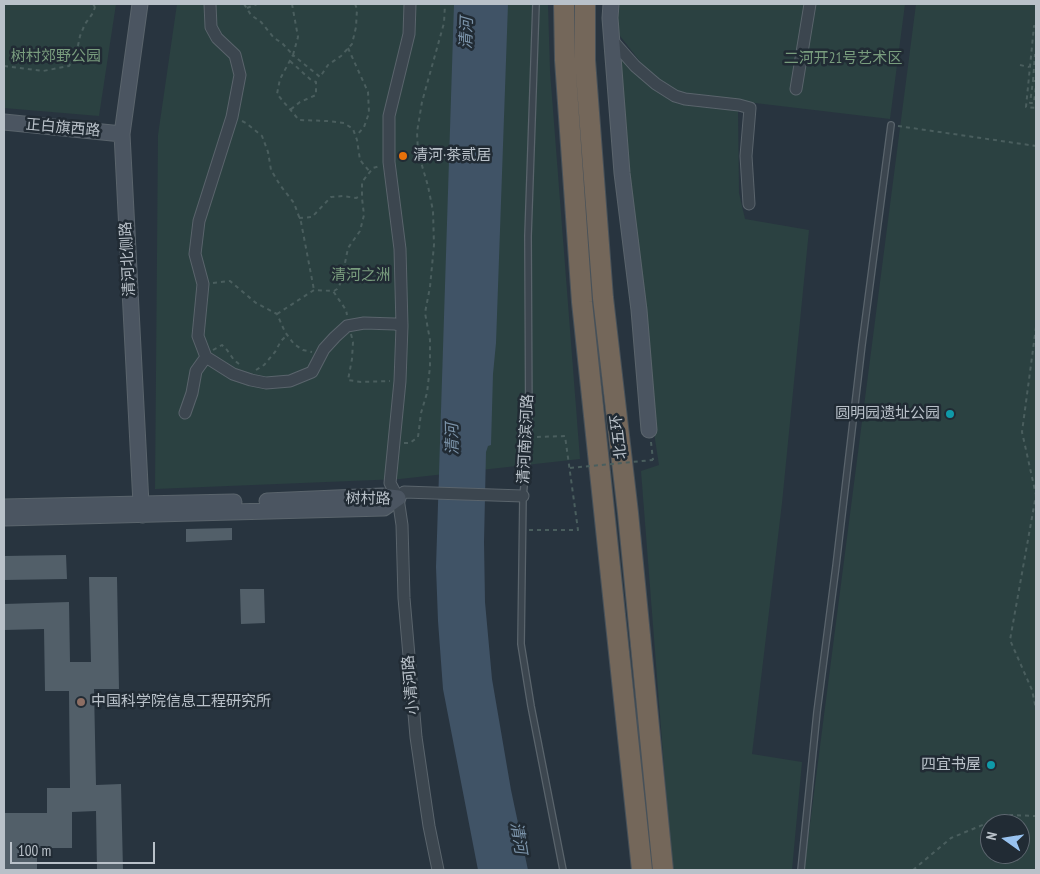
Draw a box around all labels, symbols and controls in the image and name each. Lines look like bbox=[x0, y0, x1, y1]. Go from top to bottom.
water label: 清河 bbox=[457, 17, 477, 49]
park label: 树村郊野公园 bbox=[11, 48, 101, 66]
park label: 二河开21号艺术区 bbox=[784, 50, 902, 68]
street label: 正白旗西路 bbox=[25, 116, 101, 140]
place label: 清河·茶贰居 bbox=[413, 147, 491, 165]
marker: 清河·茶贰居 bbox=[397, 150, 409, 162]
street label: 清河北侧路 bbox=[117, 221, 139, 297]
park label: 清河之洲 bbox=[331, 267, 391, 285]
street label: 清河南滨河路 bbox=[515, 394, 537, 484]
place label: 圆明园遗址公园 bbox=[835, 405, 940, 423]
marker: 圆明园遗址公园 bbox=[944, 408, 956, 420]
street label: 北五环 bbox=[607, 414, 631, 460]
water label: 清河 bbox=[443, 423, 463, 455]
street label: 树村路 bbox=[345, 490, 391, 508]
street label: 小清河路 bbox=[399, 654, 423, 716]
place label: 中国科学院信息工程研究所 bbox=[91, 693, 271, 711]
marker: 中国科学院信息工程研究所 bbox=[75, 696, 87, 708]
place label: 四宜书屋 bbox=[921, 756, 981, 774]
marker: 四宜书屋 bbox=[985, 759, 997, 771]
north arrow bbox=[980, 814, 1030, 864]
water label: 清河 bbox=[506, 821, 530, 855]
text: N bbox=[982, 830, 1001, 842]
scale bar bbox=[12, 832, 158, 864]
text: 100 m bbox=[18, 841, 51, 860]

